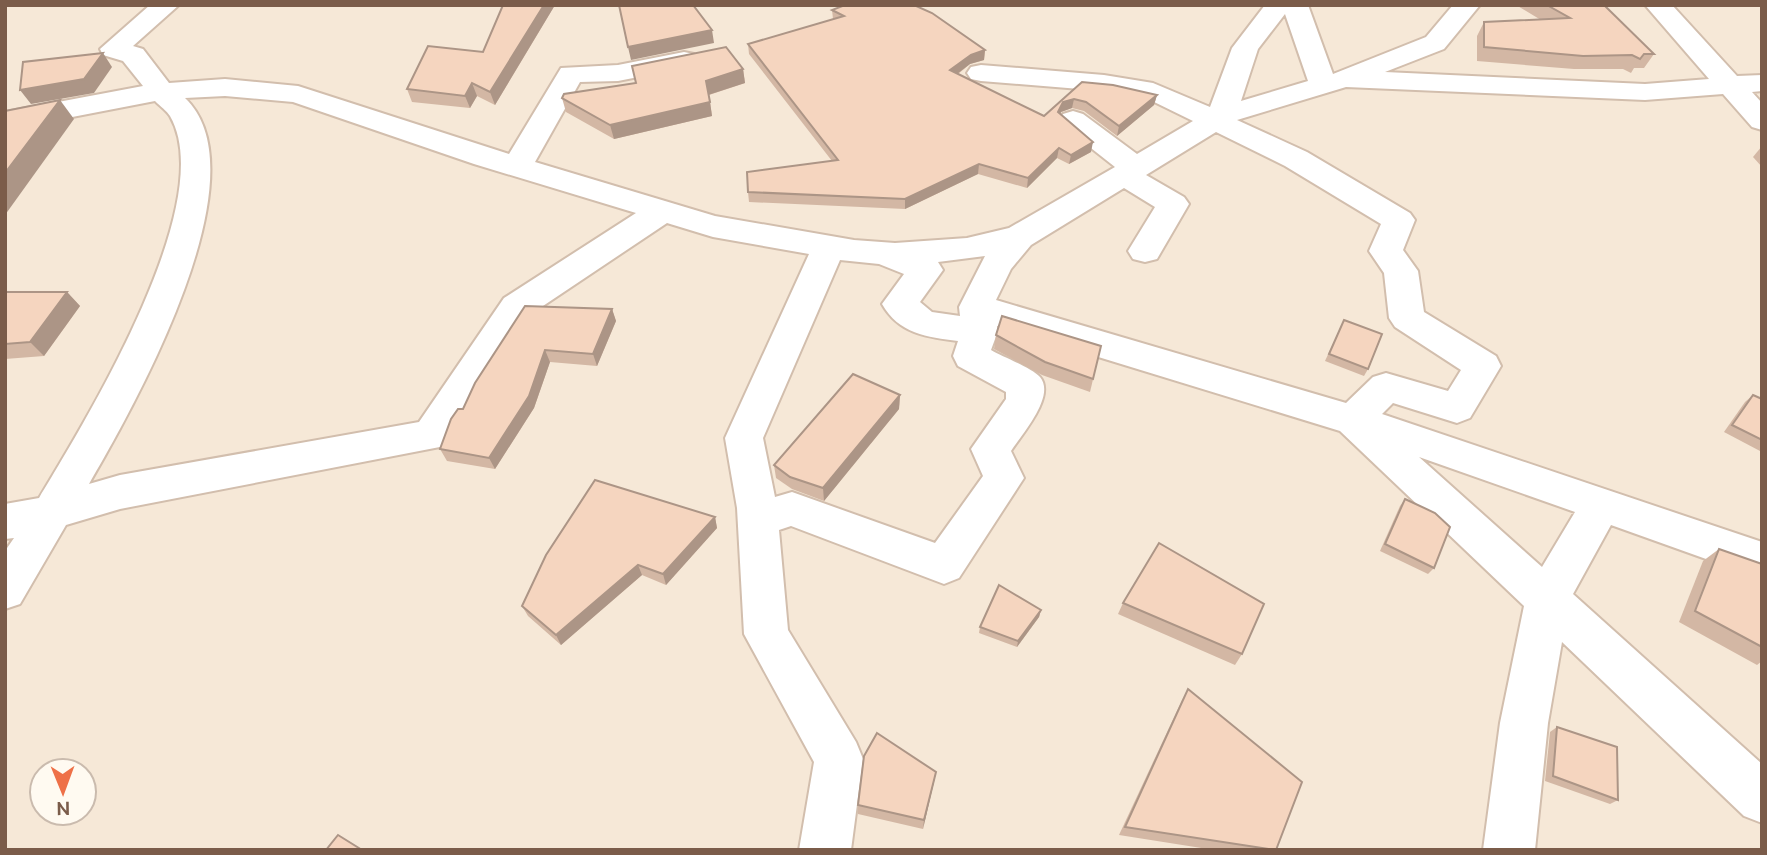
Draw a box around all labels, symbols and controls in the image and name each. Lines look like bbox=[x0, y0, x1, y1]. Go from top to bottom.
north arrow bbox=[28, 757, 98, 827]
text: N bbox=[56, 798, 71, 820]

